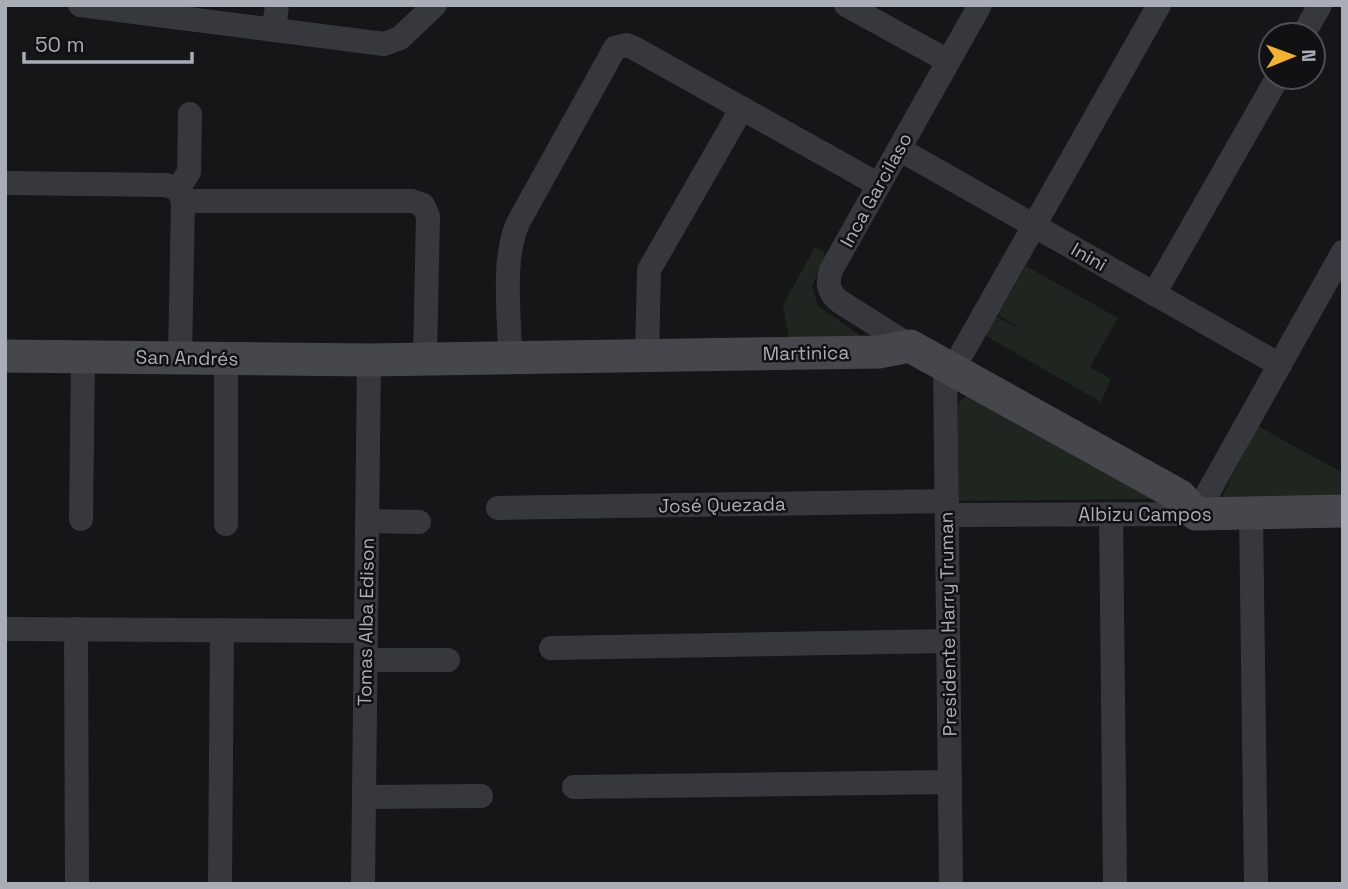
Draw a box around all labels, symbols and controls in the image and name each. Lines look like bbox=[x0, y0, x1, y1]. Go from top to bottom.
scale bar bbox=[24, 21, 192, 65]
north arrow bbox=[1257, 21, 1327, 91]
text: 50 m bbox=[35, 31, 85, 58]
text: N bbox=[1296, 49, 1321, 62]
street label: Inca Garcilaso bbox=[834, 128, 918, 252]
street label: Inini bbox=[1067, 237, 1111, 277]
street label: Martinica bbox=[763, 340, 850, 366]
street label: San Andrés bbox=[135, 345, 239, 371]
street label: José Quezada bbox=[658, 491, 786, 519]
street label: Albizu Campos bbox=[1078, 502, 1212, 527]
street label: Presidente Harry Truman bbox=[934, 511, 962, 737]
street label: Tomas Alba Edison bbox=[352, 538, 380, 706]

